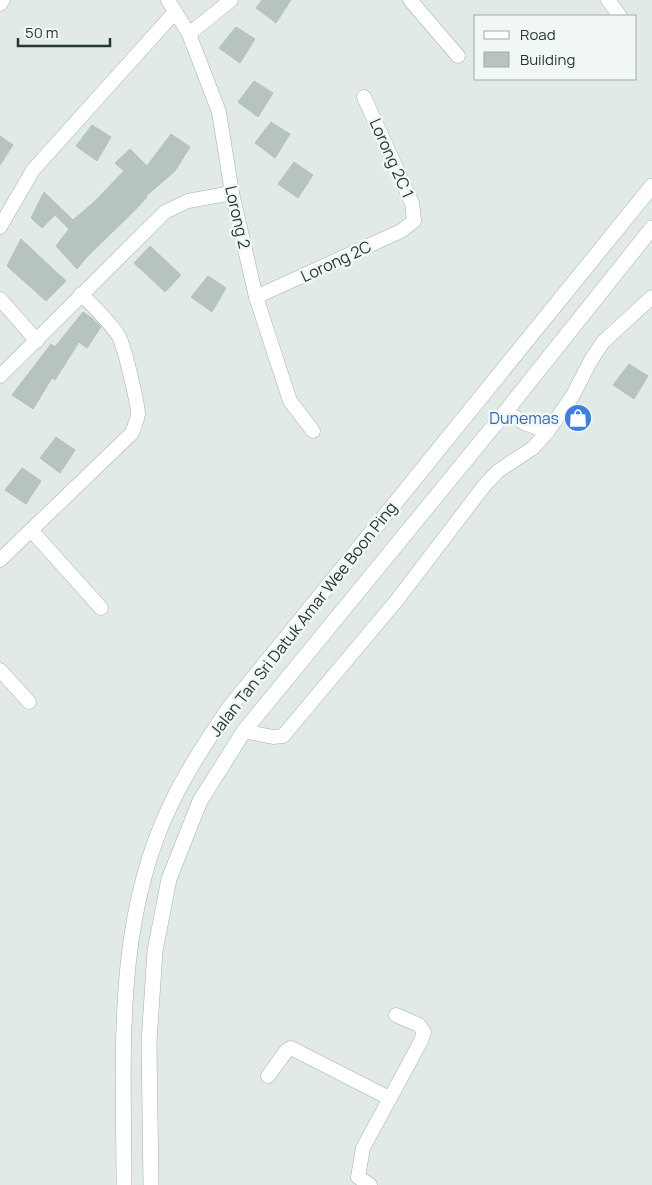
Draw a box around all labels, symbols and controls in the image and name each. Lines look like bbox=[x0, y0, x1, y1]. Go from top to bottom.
scale bar bbox=[18, 15, 110, 47]
legend bbox=[474, 15, 637, 80]
text: 50 m bbox=[25, 22, 59, 43]
text: Road bbox=[520, 24, 556, 45]
text: Building bbox=[520, 49, 575, 70]
street label: Lorong 2C 1 bbox=[365, 115, 419, 201]
street label: Lorong 2 bbox=[220, 183, 256, 251]
street label: Lorong 2C bbox=[297, 235, 375, 287]
shop icon: Dunemas bbox=[563, 403, 593, 433]
place label: Dunemas bbox=[489, 407, 559, 429]
street label: Jalan Tan Sri Datuk Amar Wee Boon Ping bbox=[204, 497, 402, 741]

